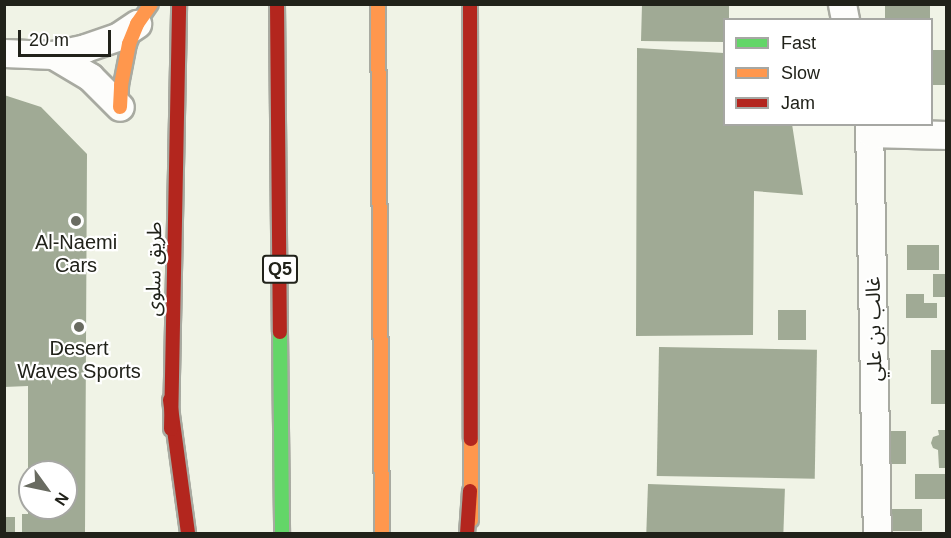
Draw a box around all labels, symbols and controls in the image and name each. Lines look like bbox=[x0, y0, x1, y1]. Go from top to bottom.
scale bar bbox=[21, 18, 114, 56]
legend bbox=[723, 18, 933, 126]
text: 20 m bbox=[29, 30, 69, 50]
text: Fast bbox=[781, 33, 816, 53]
text: Slow bbox=[781, 63, 820, 83]
text: Jam bbox=[781, 93, 815, 113]
marker: Al-Naemi Cars bbox=[69, 214, 83, 228]
street label: طريق سلوى bbox=[141, 221, 167, 317]
place label: Al-Naemi Cars bbox=[35, 231, 117, 278]
road number: Q5 bbox=[260, 254, 300, 284]
street label: غالب بن علي bbox=[861, 276, 887, 382]
marker: Desert Waves Sports bbox=[72, 320, 86, 334]
place label: Desert Waves Sports bbox=[17, 336, 141, 383]
north arrow bbox=[18, 460, 78, 520]
text: N bbox=[52, 490, 72, 508]

